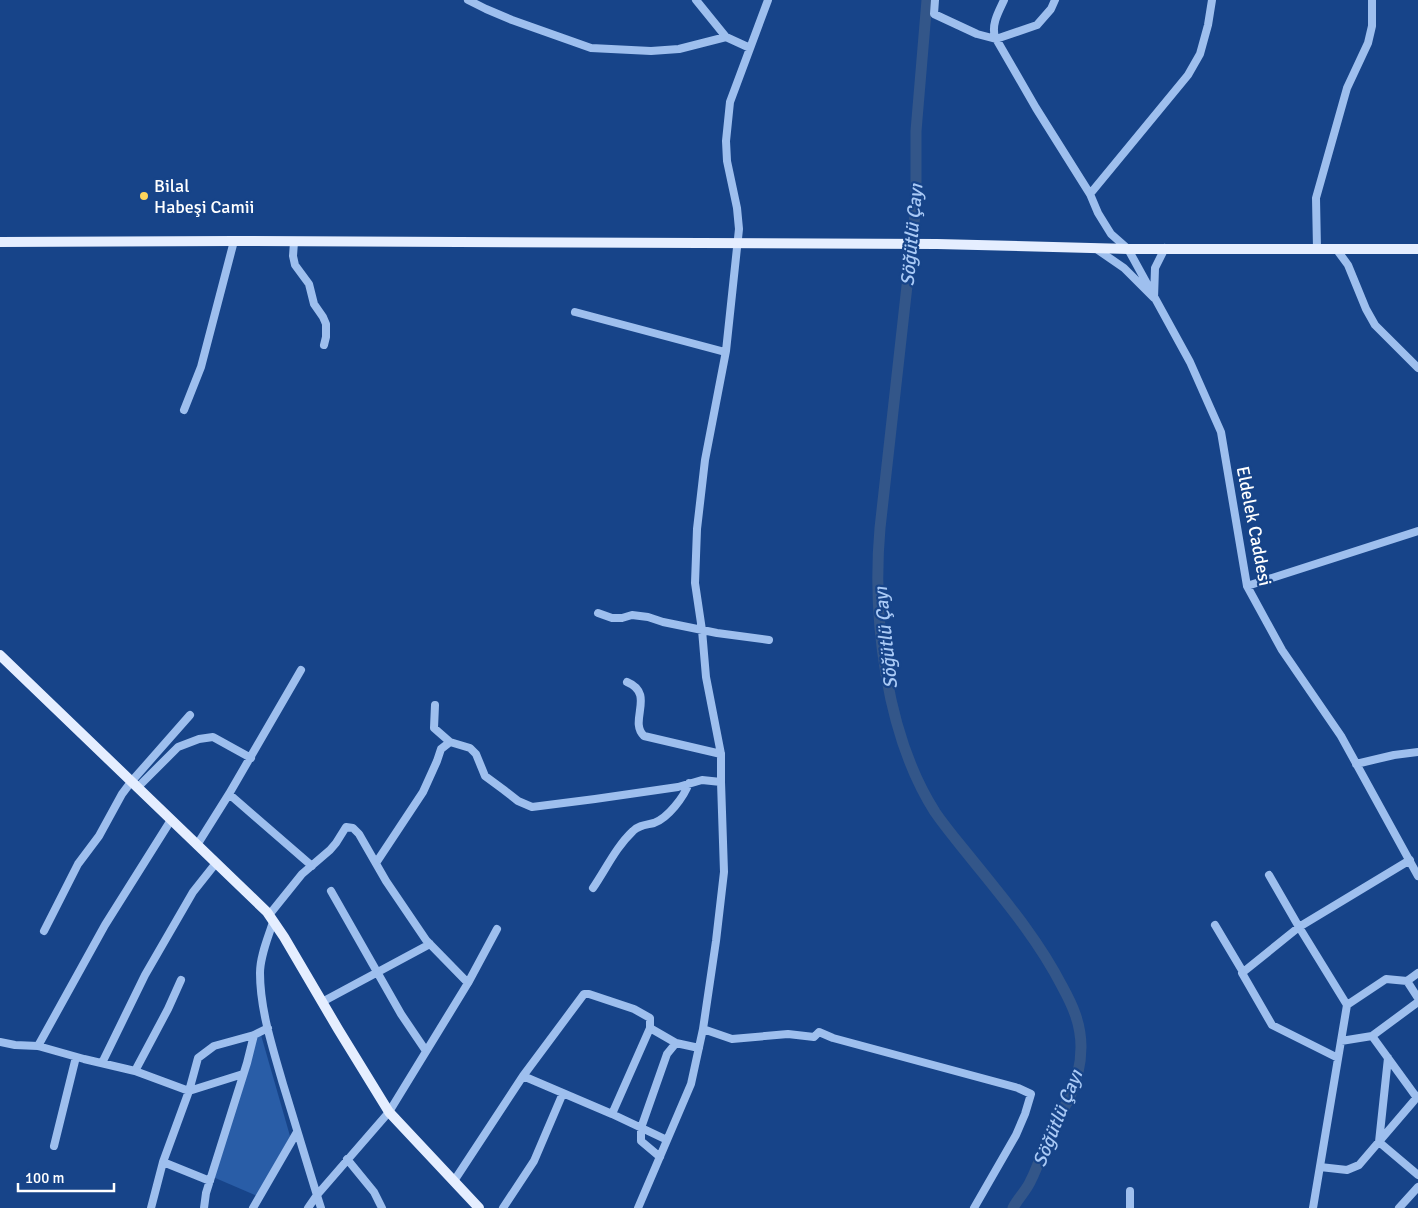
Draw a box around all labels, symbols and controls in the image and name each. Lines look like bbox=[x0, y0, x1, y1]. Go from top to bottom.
place label: Bilal Habeşi Camii bbox=[154, 175, 255, 218]
water label: Söğütlü Çayı bbox=[896, 182, 928, 287]
marker: Bilal Habeşi Camii bbox=[138, 190, 150, 202]
street label: Eldelek Caddesi bbox=[1232, 464, 1276, 588]
water label: Söğütlü Çayı bbox=[869, 585, 903, 690]
water label: Söğütlü Çayı bbox=[1028, 1066, 1089, 1170]
scale bar bbox=[18, 1160, 114, 1192]
text: 100 m bbox=[25, 1169, 65, 1187]

